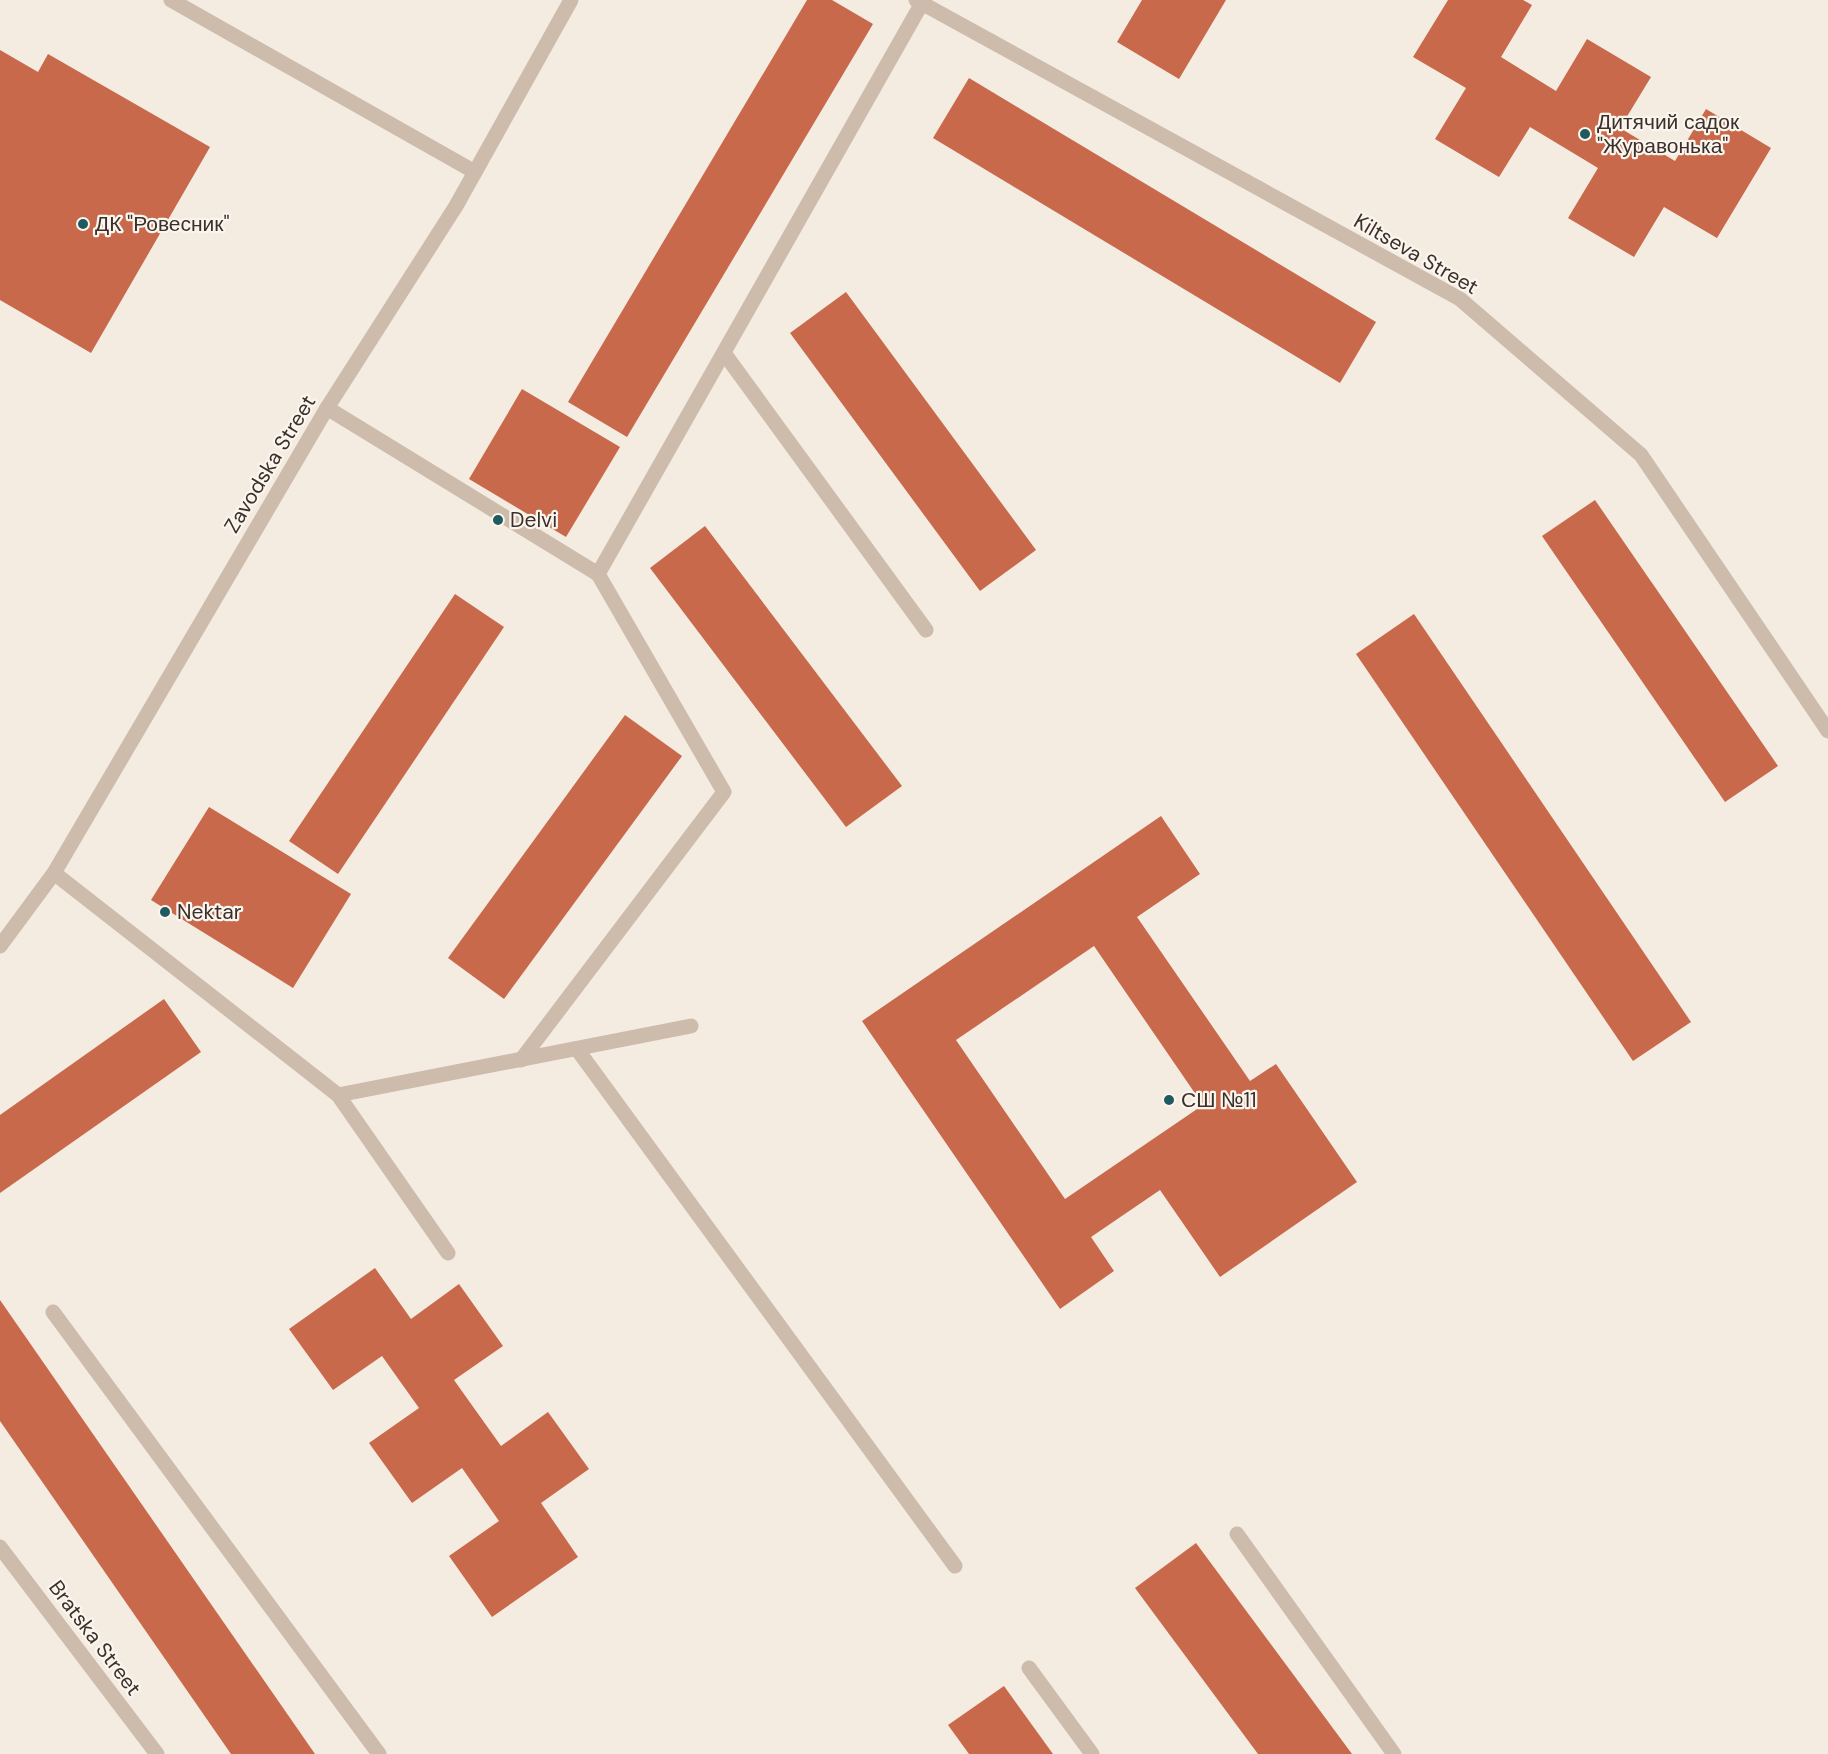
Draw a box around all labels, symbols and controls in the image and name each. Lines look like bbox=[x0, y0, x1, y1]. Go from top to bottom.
place label: Дитячий садок "Журавонька" bbox=[1597, 108, 1740, 160]
marker: Дитячий садок "Журавонька" bbox=[1578, 127, 1592, 141]
street label: Kiltseva Street bbox=[1349, 207, 1483, 301]
place label: ДК "Ровесник" bbox=[95, 210, 230, 238]
marker: ДК "Ровесник" bbox=[76, 217, 90, 231]
street label: Zavodska Street bbox=[218, 390, 322, 538]
place label: Delvi bbox=[510, 506, 557, 534]
marker: Delvi bbox=[491, 513, 505, 527]
place label: Nektar bbox=[177, 898, 242, 926]
marker: Nektar bbox=[158, 905, 172, 919]
place label: СШ №11 bbox=[1181, 1086, 1257, 1114]
marker: СШ №11 bbox=[1162, 1093, 1176, 1107]
street label: Bratska Street bbox=[42, 1575, 148, 1701]

